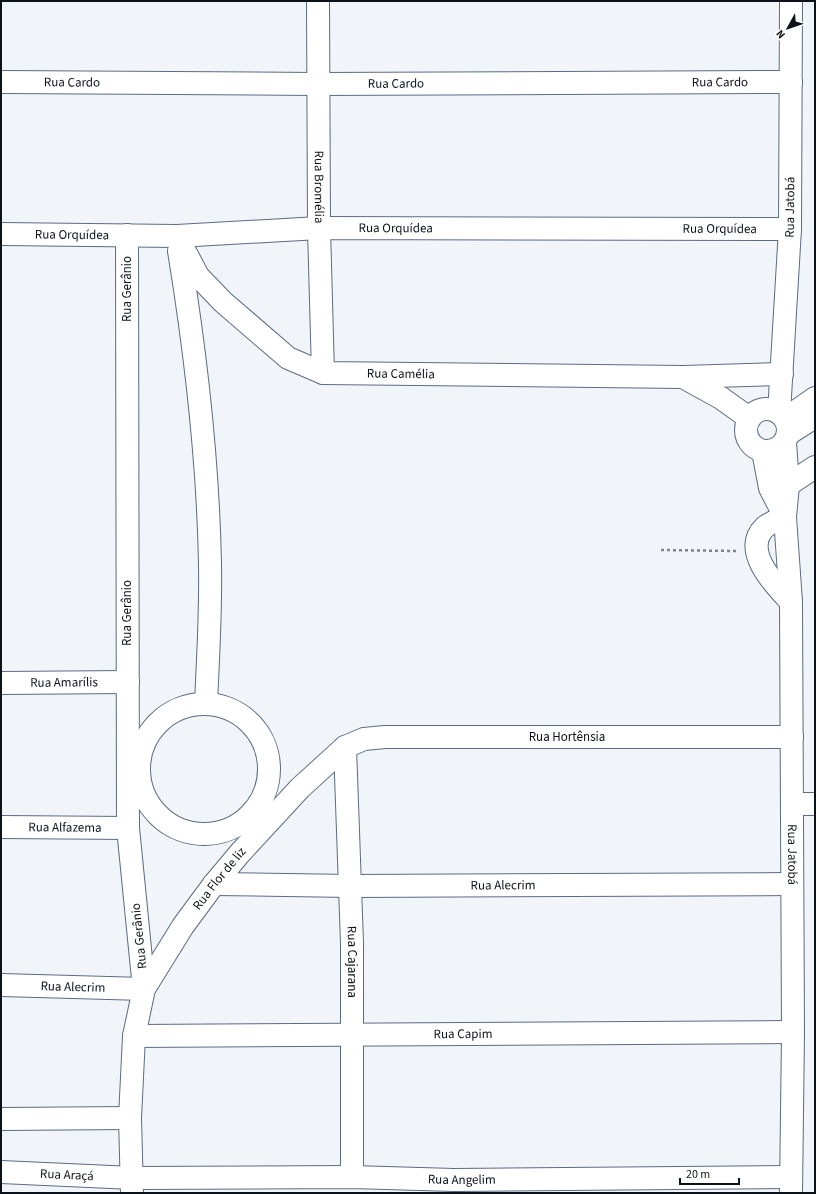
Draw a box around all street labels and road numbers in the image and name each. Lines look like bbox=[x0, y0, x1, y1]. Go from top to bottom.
street label: Rua Cardo bbox=[44, 73, 100, 92]
street label: Rua Cardo bbox=[692, 73, 748, 91]
street label: Rua Cardo bbox=[368, 75, 424, 93]
street label: Rua Bromélia bbox=[310, 150, 328, 224]
street label: Rua Jatobá bbox=[780, 177, 799, 238]
street label: Rua Orquídea bbox=[359, 219, 433, 237]
street label: Rua Orquídea bbox=[683, 220, 757, 238]
street label: Rua Orquídea bbox=[35, 225, 109, 244]
street label: Rua Gerânio bbox=[118, 256, 136, 322]
street label: Rua Camélia bbox=[367, 364, 435, 383]
street label: Rua Gerânio bbox=[118, 580, 136, 646]
street label: Rua Amarílis bbox=[30, 673, 98, 692]
street label: Rua Hortênsia bbox=[529, 728, 605, 746]
street label: Rua Alfazema bbox=[28, 818, 102, 837]
street label: Rua Jatobá bbox=[783, 824, 801, 885]
street label: Rua Flor de liz bbox=[189, 843, 250, 914]
street label: Rua Alecrim bbox=[470, 876, 535, 894]
street label: Rua Gerânio bbox=[127, 902, 151, 970]
street label: Rua Cajarana bbox=[342, 926, 361, 998]
street label: Rua Alecrim bbox=[40, 977, 106, 997]
street label: Rua Capim bbox=[434, 1025, 492, 1043]
street label: Rua Araçá bbox=[40, 1165, 94, 1185]
street label: Rua Angelim bbox=[428, 1170, 496, 1189]

